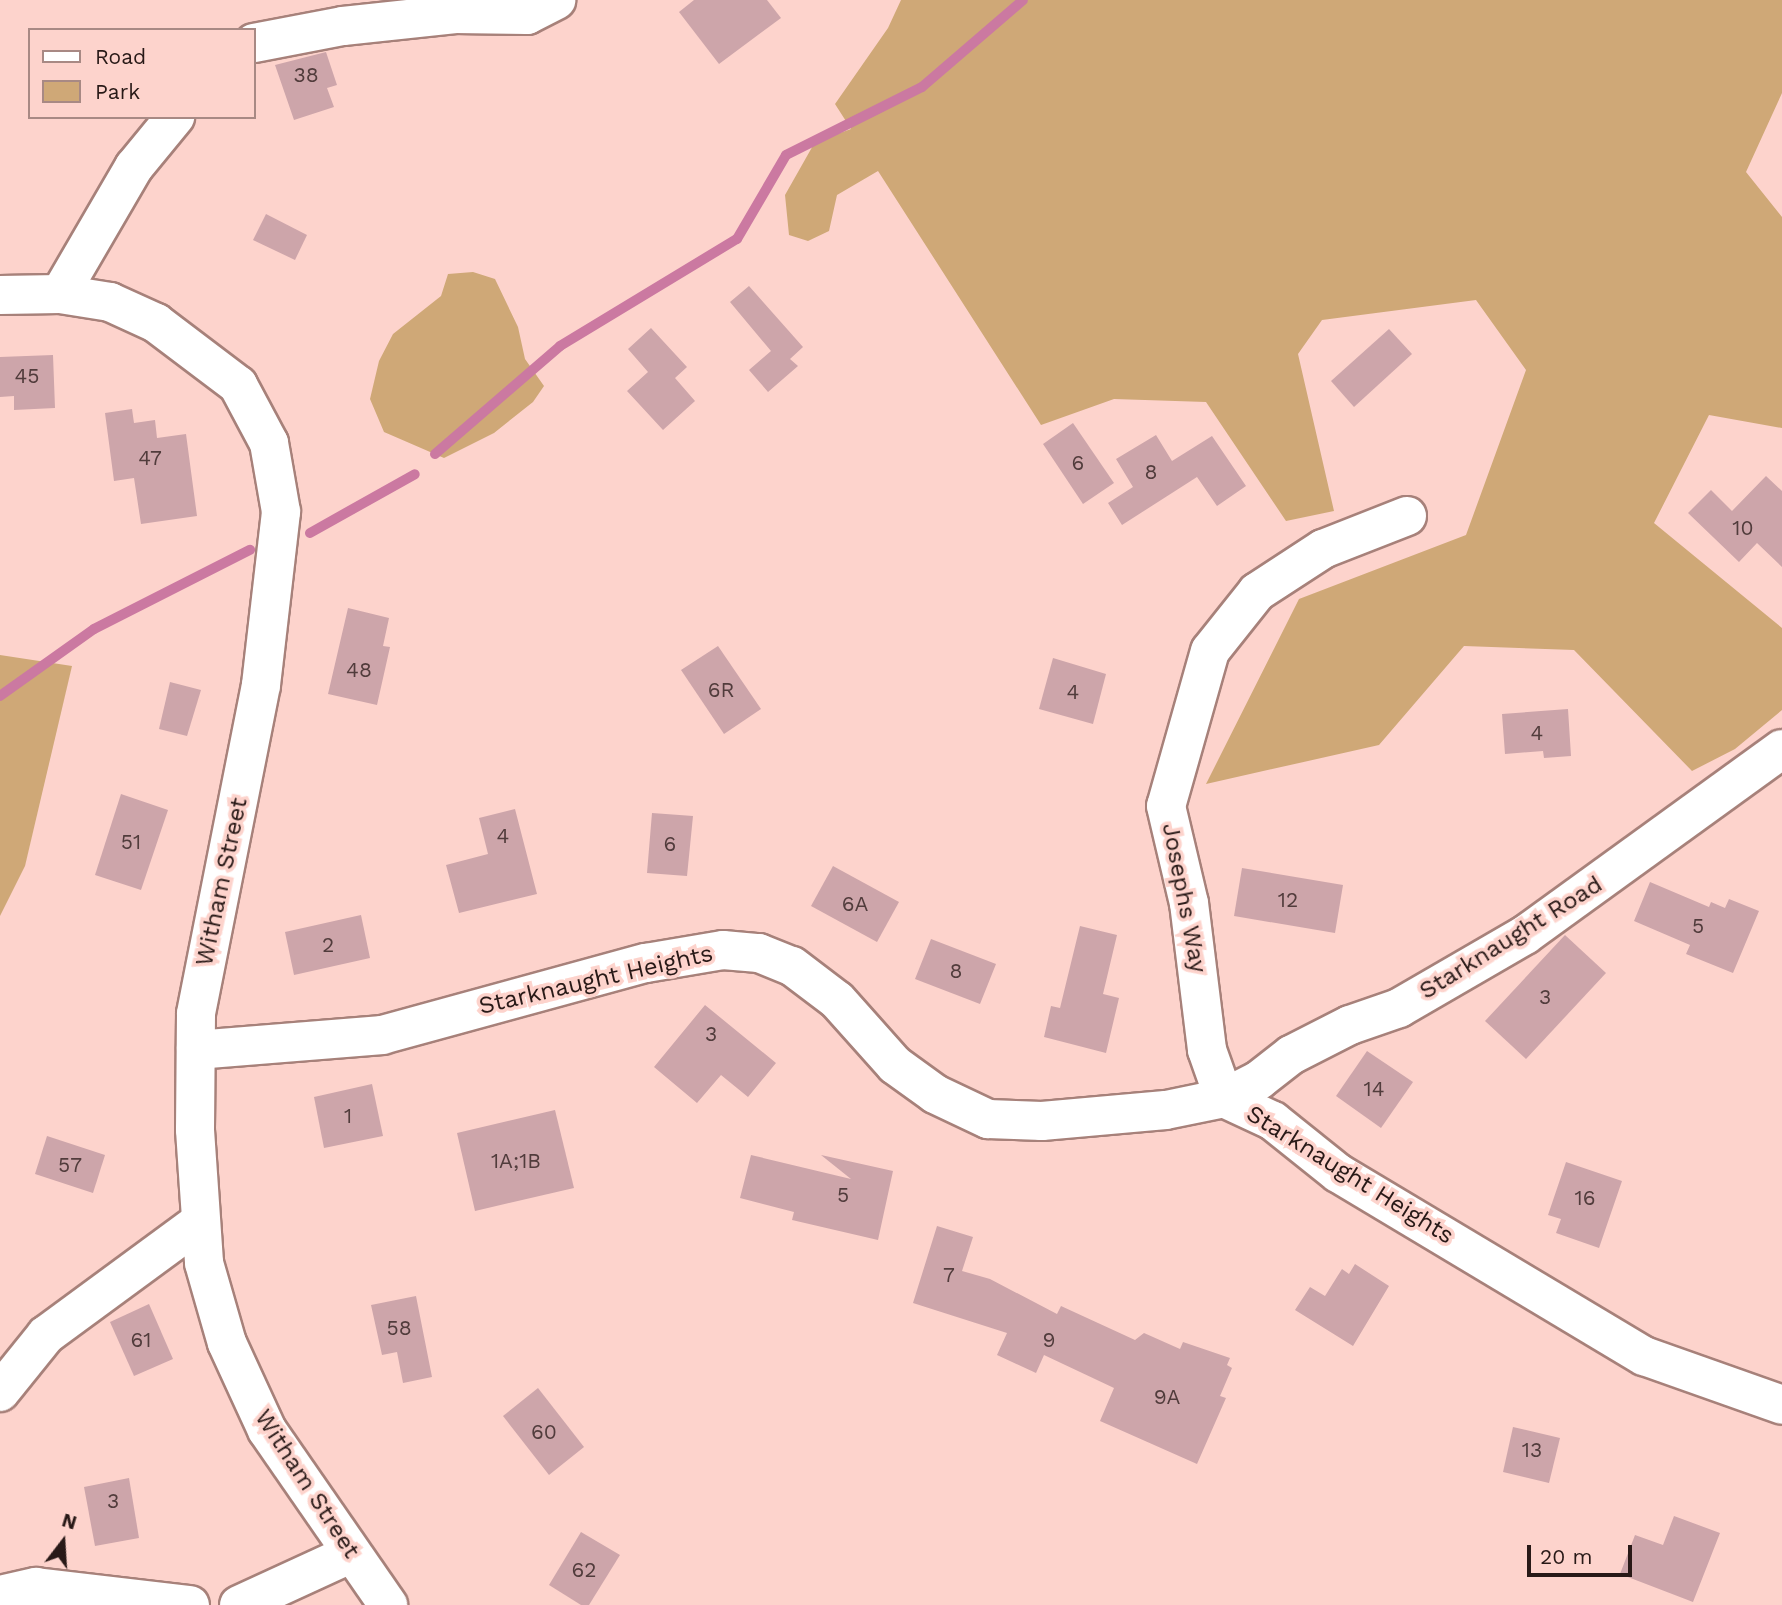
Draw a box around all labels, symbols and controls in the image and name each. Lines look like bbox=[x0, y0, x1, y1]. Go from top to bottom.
legend bbox=[28, 28, 256, 119]
text: Road bbox=[95, 44, 146, 69]
house number: 38 bbox=[293, 62, 319, 88]
text: Park bbox=[95, 79, 140, 104]
house number: 45 bbox=[14, 363, 40, 389]
house number: 47 bbox=[138, 445, 162, 471]
house number: 6 bbox=[1072, 450, 1084, 476]
house number: 8 bbox=[1145, 459, 1157, 485]
house number: 10 bbox=[1732, 515, 1754, 541]
house number: 48 bbox=[346, 657, 372, 683]
house number: 6R bbox=[708, 677, 734, 703]
house number: 4 bbox=[1067, 679, 1079, 705]
house number: 4 bbox=[1531, 720, 1543, 746]
street label: Witham Street bbox=[190, 795, 254, 969]
street label: Josephs Way bbox=[1155, 820, 1213, 976]
house number: 4 bbox=[497, 823, 509, 849]
house number: 51 bbox=[121, 829, 141, 855]
house number: 6 bbox=[664, 831, 676, 857]
street label: Starknaught Road bbox=[1414, 870, 1608, 1006]
house number: 12 bbox=[1278, 887, 1298, 913]
house number: 6A bbox=[842, 891, 868, 917]
house number: 5 bbox=[1692, 913, 1704, 939]
house number: 2 bbox=[322, 932, 334, 958]
street label: Starknaught Heights bbox=[476, 939, 716, 1021]
house number: 8 bbox=[950, 958, 962, 984]
house number: 3 bbox=[1539, 984, 1551, 1010]
house number: 3 bbox=[705, 1021, 717, 1047]
house number: 14 bbox=[1363, 1076, 1385, 1102]
street label: Starknaught Heights bbox=[1241, 1099, 1459, 1251]
house number: 1 bbox=[344, 1103, 352, 1129]
house number: 1A;1B bbox=[491, 1148, 541, 1174]
house number: 57 bbox=[58, 1152, 82, 1178]
house number: 5 bbox=[837, 1182, 849, 1208]
house number: 16 bbox=[1575, 1185, 1595, 1211]
house number: 7 bbox=[943, 1262, 955, 1288]
house number: 58 bbox=[386, 1315, 412, 1341]
house number: 61 bbox=[131, 1327, 151, 1353]
house number: 9 bbox=[1043, 1327, 1055, 1353]
house number: 9A bbox=[1154, 1384, 1180, 1410]
street label: Witham Street bbox=[248, 1404, 366, 1564]
house number: 60 bbox=[531, 1419, 557, 1445]
house number: 13 bbox=[1522, 1437, 1542, 1463]
house number: 3 bbox=[107, 1488, 119, 1514]
north arrow bbox=[28, 1507, 98, 1577]
text: N bbox=[59, 1508, 79, 1534]
scale bar bbox=[1530, 1532, 1635, 1576]
text: 20 m bbox=[1540, 1544, 1592, 1569]
house number: 62 bbox=[571, 1557, 597, 1583]

